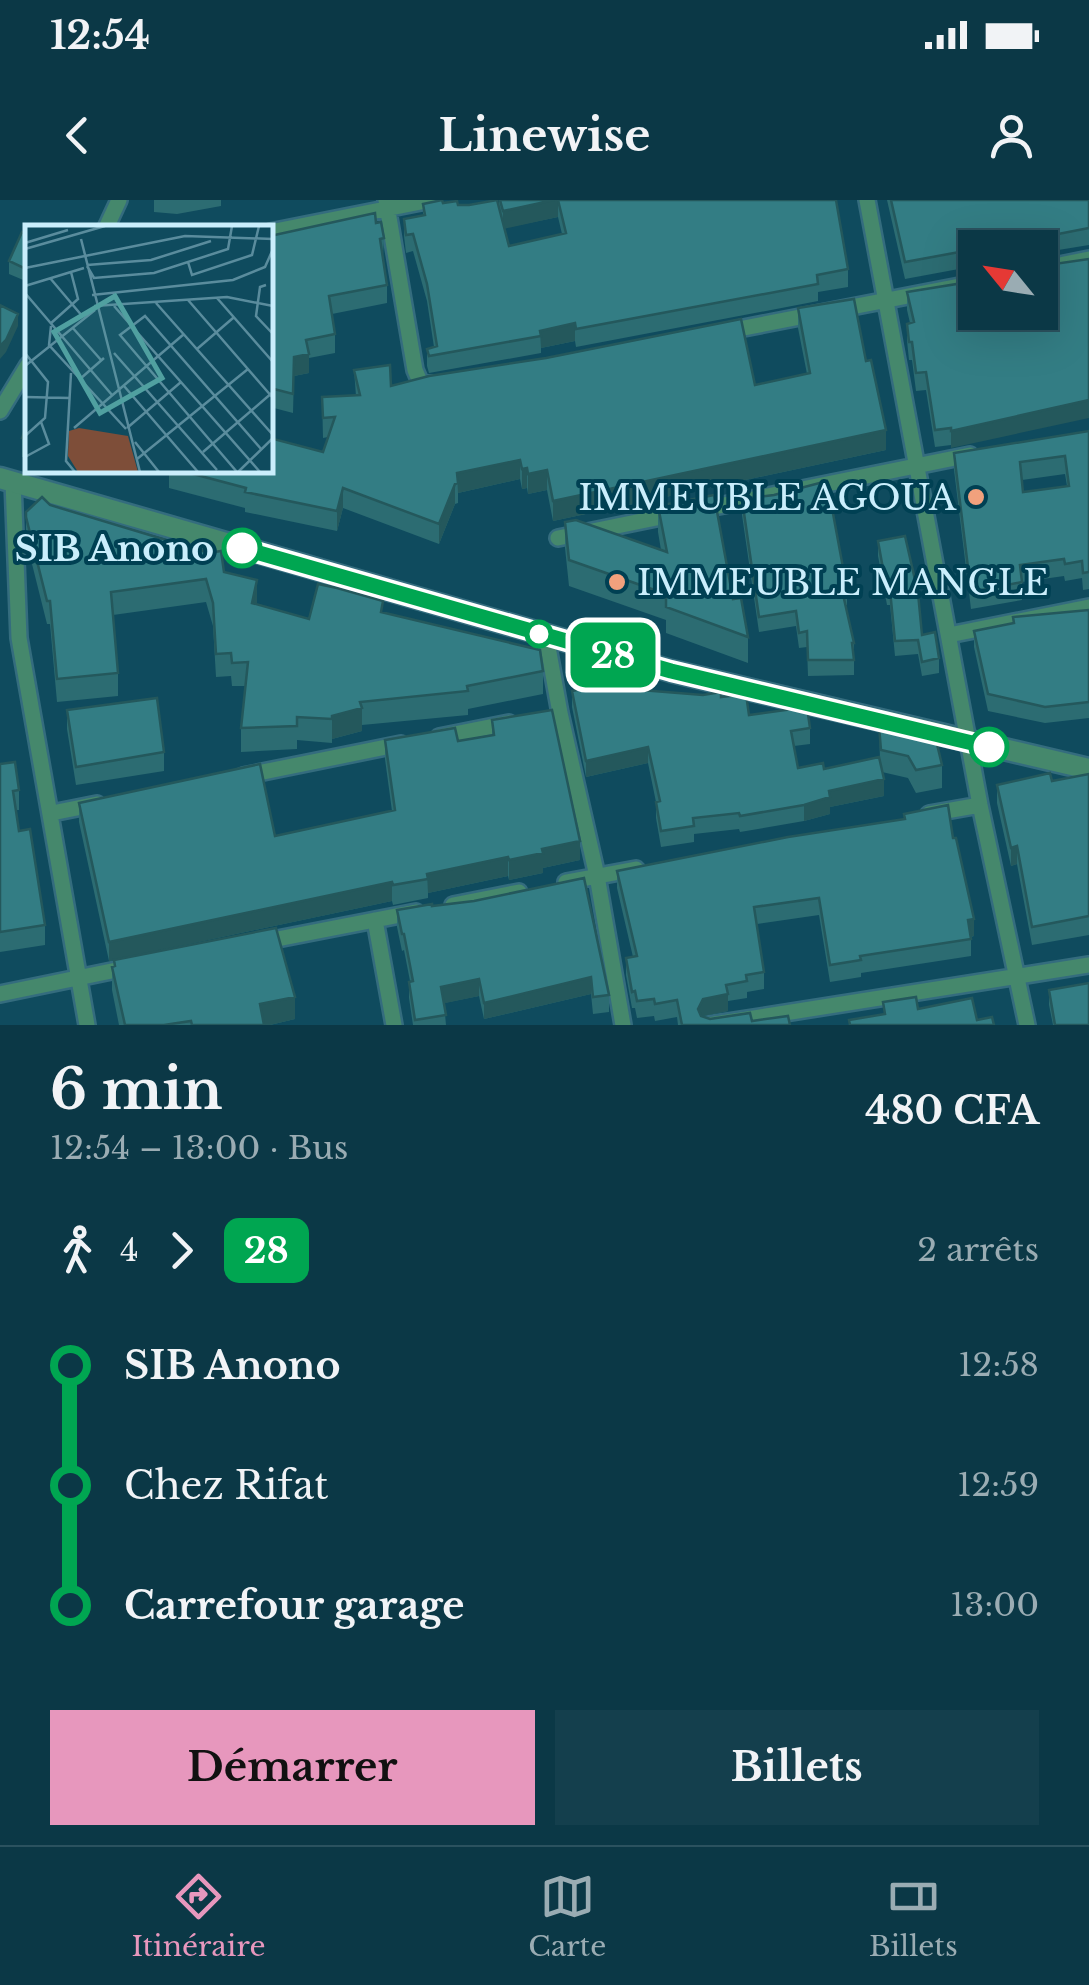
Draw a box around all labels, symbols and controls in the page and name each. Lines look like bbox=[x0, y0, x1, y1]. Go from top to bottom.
text: 12:54 bbox=[50, 12, 150, 59]
text: Linewise bbox=[438, 107, 651, 163]
icon: back bbox=[50, 108, 105, 163]
icon: person bbox=[984, 108, 1039, 163]
inset map bbox=[25, 225, 272, 472]
north arrow bbox=[958, 230, 1058, 330]
map controls bbox=[958, 230, 1058, 330]
place label: IMMEUBLE AGOUA bbox=[578, 476, 957, 519]
marker: IMMEUBLE AGOUA bbox=[965, 486, 987, 508]
place label: SIB Anono bbox=[15, 527, 214, 570]
marker: SIB Anono bbox=[223, 529, 261, 567]
place label: IMMEUBLE MANGLE bbox=[637, 561, 1049, 604]
marker: IMMEUBLE MANGLE bbox=[606, 571, 628, 593]
unlabelled marker bbox=[526, 621, 552, 647]
line badge: 28 bbox=[568, 622, 658, 688]
text: 28 bbox=[590, 634, 636, 677]
unlabelled marker bbox=[970, 728, 1008, 766]
text: 6 min bbox=[50, 1056, 222, 1124]
text: 480 CFA bbox=[865, 1087, 1039, 1134]
text: 12:54 – 13:00 · Bus bbox=[50, 1128, 348, 1168]
icon: walk bbox=[50, 1223, 105, 1278]
icon: forward bbox=[154, 1223, 209, 1278]
text: 28 bbox=[244, 1229, 289, 1272]
text: 4 bbox=[120, 1230, 139, 1270]
text: 2 arrêts bbox=[917, 1230, 1039, 1270]
text: SIB Anono bbox=[124, 1342, 341, 1389]
text: 12:58 bbox=[958, 1345, 1039, 1385]
text: Chez Rifat bbox=[124, 1462, 328, 1509]
text: 12:59 bbox=[957, 1465, 1039, 1505]
text: Carrefour garage bbox=[124, 1582, 464, 1629]
text: 13:00 bbox=[950, 1585, 1039, 1625]
button: Démarrer bbox=[50, 1710, 535, 1825]
button: Billets bbox=[555, 1710, 1039, 1825]
tab: Itinéraire bbox=[131, 1869, 266, 1964]
tab: Carte bbox=[528, 1869, 606, 1964]
tab: Billets bbox=[869, 1869, 958, 1964]

